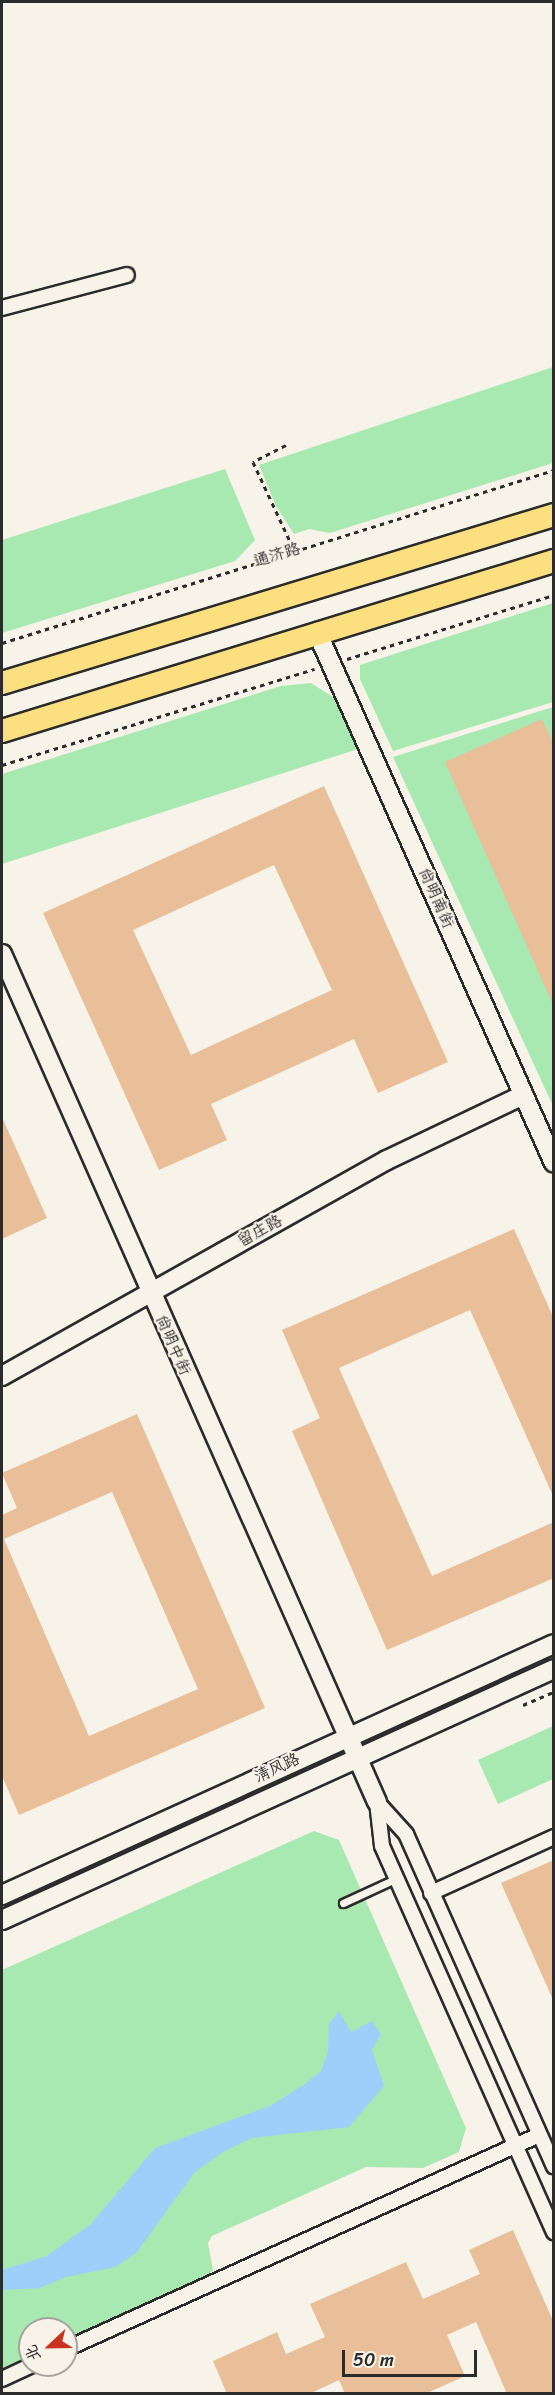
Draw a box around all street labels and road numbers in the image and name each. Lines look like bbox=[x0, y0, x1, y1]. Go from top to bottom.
street label: 通济路 bbox=[251, 539, 303, 571]
street label: 尚明南街 bbox=[414, 865, 458, 931]
street label: 留庄路 bbox=[234, 1211, 286, 1251]
street label: 尚明中街 bbox=[151, 1312, 195, 1378]
street label: 清风路 bbox=[251, 1749, 303, 1787]

